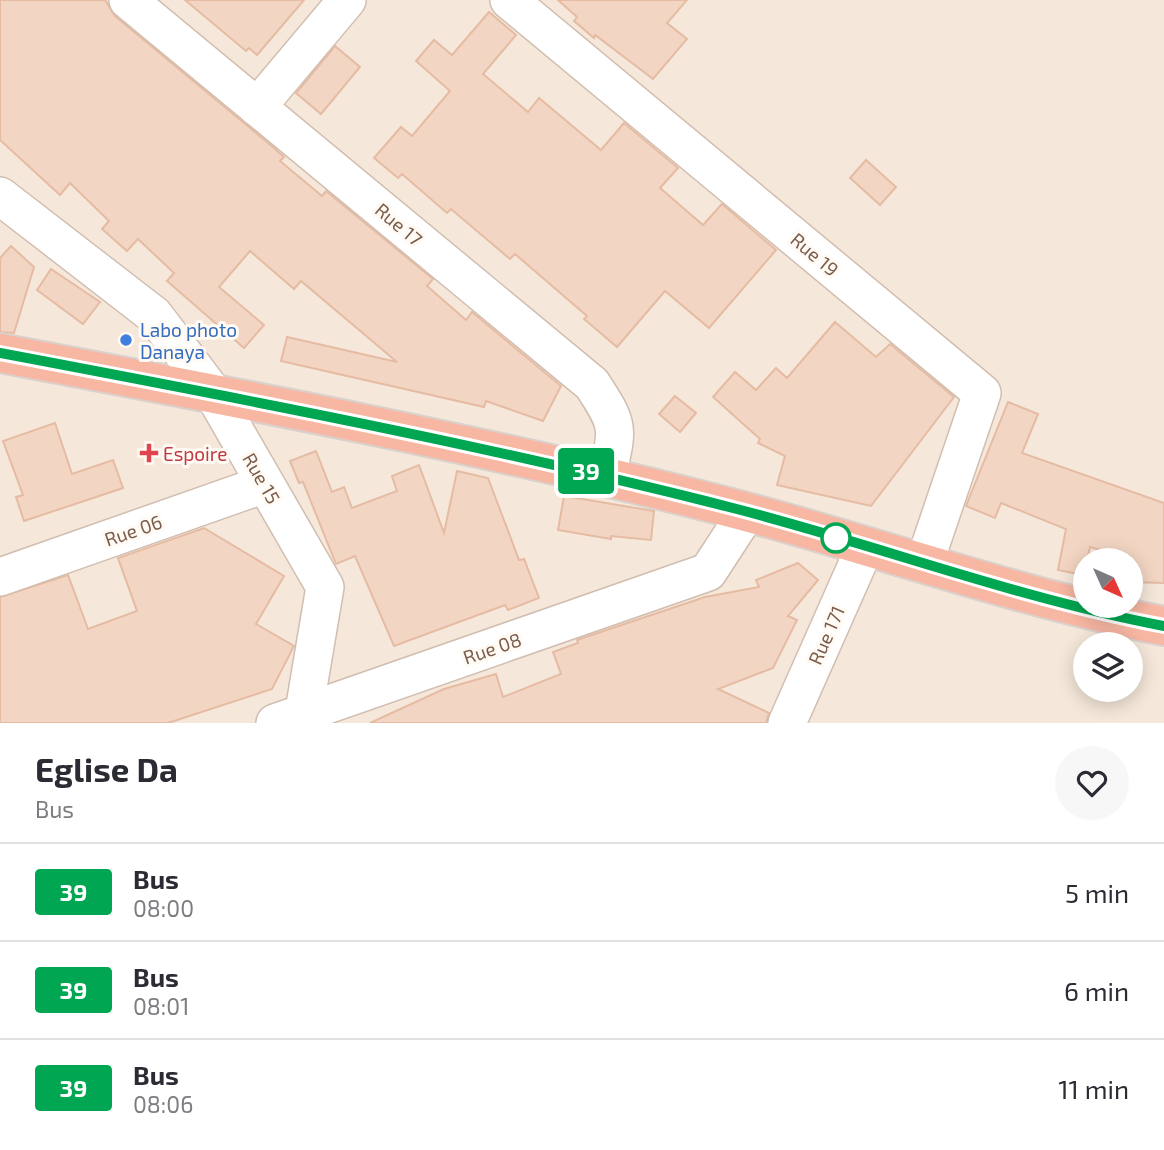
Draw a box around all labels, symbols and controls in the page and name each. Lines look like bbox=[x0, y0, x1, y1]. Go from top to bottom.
street label: Rue 17 bbox=[371, 198, 427, 250]
street label: Rue 19 bbox=[786, 227, 844, 281]
place label: Labo photo Danaya bbox=[140, 318, 237, 363]
marker: Labo photo Danaya bbox=[118, 332, 134, 348]
place label: Espoire bbox=[163, 442, 227, 465]
marker: Espoire bbox=[141, 445, 157, 461]
line badge: 39 bbox=[554, 448, 618, 494]
street label: Rue 15 bbox=[238, 449, 286, 507]
text: 39 bbox=[572, 456, 600, 485]
street label: Rue 06 bbox=[101, 509, 165, 551]
unlabelled marker bbox=[821, 523, 851, 553]
north arrow bbox=[1073, 548, 1143, 618]
map controls bbox=[1073, 548, 1143, 702]
street label: Rue 171 bbox=[803, 602, 849, 668]
street label: Rue 08 bbox=[460, 627, 524, 669]
button: layers bbox=[1073, 632, 1143, 702]
button: heart bbox=[1055, 746, 1129, 820]
text: Eglise Da bbox=[35, 749, 178, 789]
text: Bus bbox=[35, 795, 74, 823]
text: Bus bbox=[133, 863, 179, 894]
text: 39 bbox=[60, 877, 87, 906]
text: 5 min bbox=[1065, 877, 1129, 908]
text: 08:00 bbox=[133, 894, 194, 922]
text: Bus bbox=[133, 961, 179, 992]
text: 39 bbox=[60, 975, 87, 1004]
text: 6 min bbox=[1064, 975, 1129, 1006]
text: 08:01 bbox=[133, 992, 189, 1020]
text: Bus bbox=[133, 1059, 179, 1090]
text: 39 bbox=[60, 1073, 87, 1102]
text: 11 min bbox=[1058, 1073, 1129, 1104]
text: 08:06 bbox=[133, 1090, 193, 1118]

